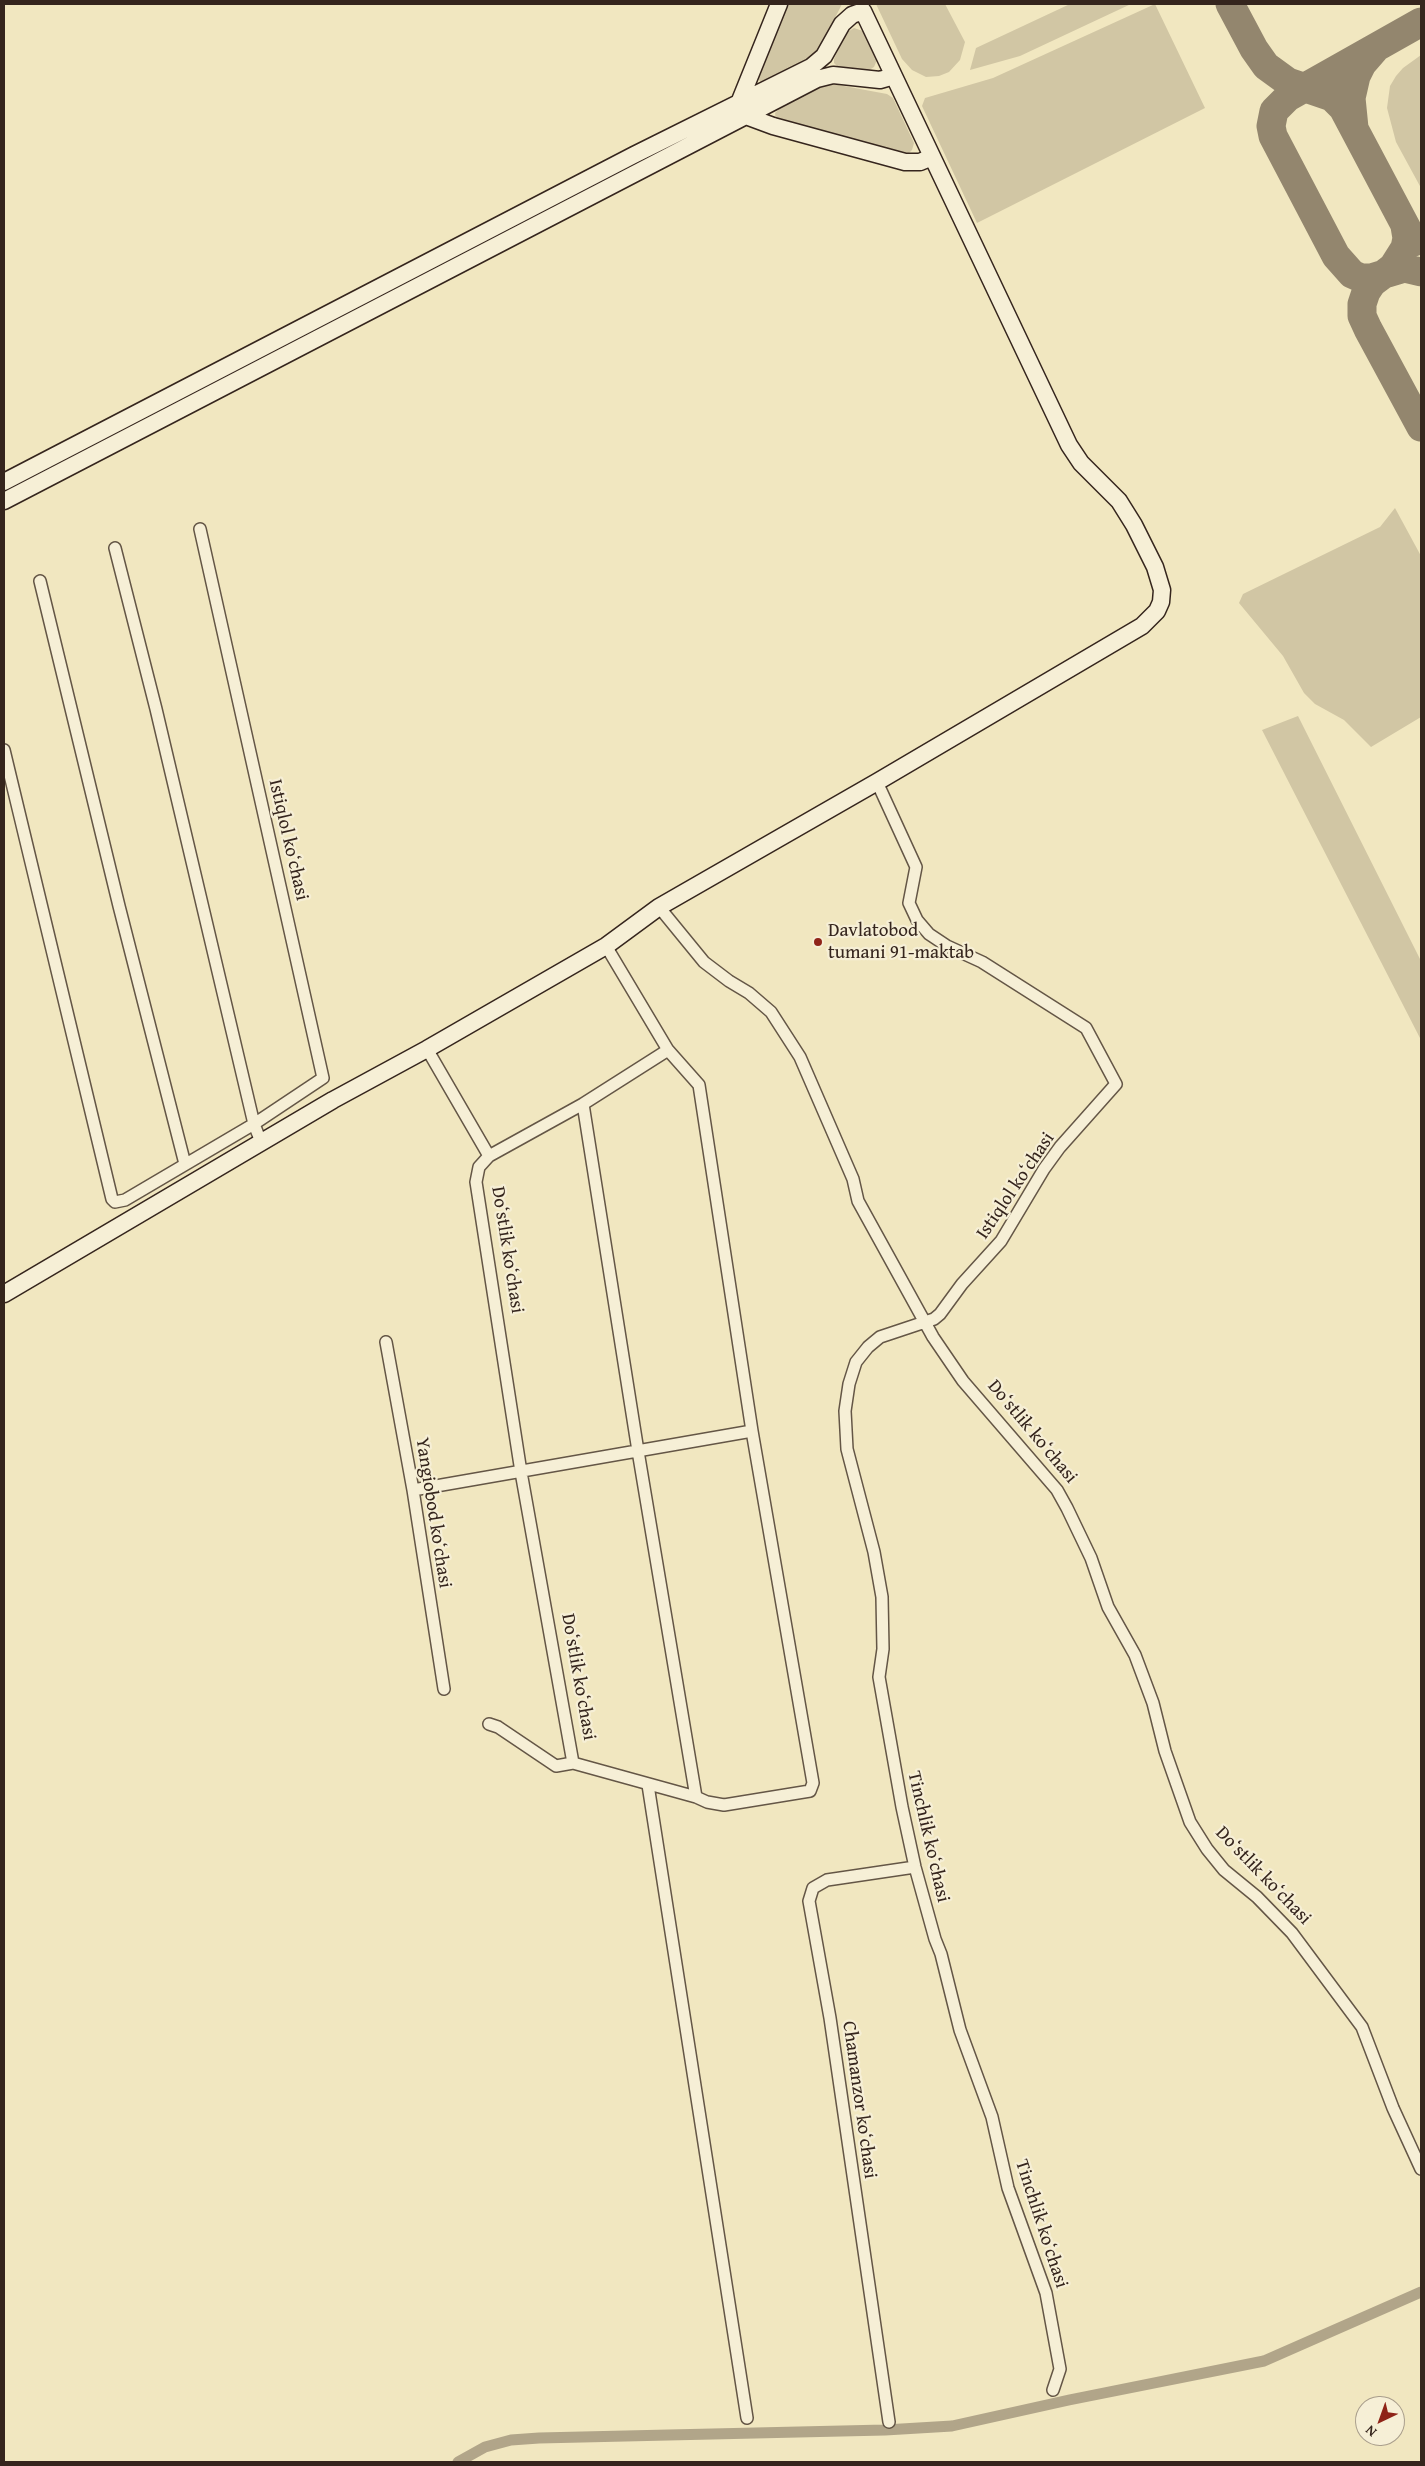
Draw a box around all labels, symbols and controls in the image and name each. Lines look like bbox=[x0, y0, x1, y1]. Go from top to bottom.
street label: Istiqlol koʻchasi bbox=[263, 777, 313, 903]
place label: Davlatobod tumani 91-maktab bbox=[828, 920, 974, 964]
marker: Davlatobod tumani 91-maktab bbox=[812, 936, 824, 948]
street label: Istiqlol koʻchasi bbox=[972, 1128, 1060, 1244]
street label: Doʻstlik koʻchasi bbox=[486, 1185, 528, 1315]
street label: Doʻstlik koʻchasi bbox=[982, 1376, 1082, 1488]
street label: Yangiobod koʻchasi bbox=[410, 1436, 456, 1590]
street label: Doʻstlik koʻchasi bbox=[556, 1612, 600, 1742]
street label: Tinchlik koʻchasi bbox=[902, 1769, 954, 1905]
street label: Doʻstlik koʻchasi bbox=[1210, 1822, 1316, 1930]
street label: Chamanzor koʻchasi bbox=[837, 2020, 881, 2180]
street label: Tinchlik koʻchasi bbox=[1009, 2157, 1073, 2291]
north arrow bbox=[1355, 2396, 1405, 2446]
text: N bbox=[1360, 2421, 1381, 2442]

